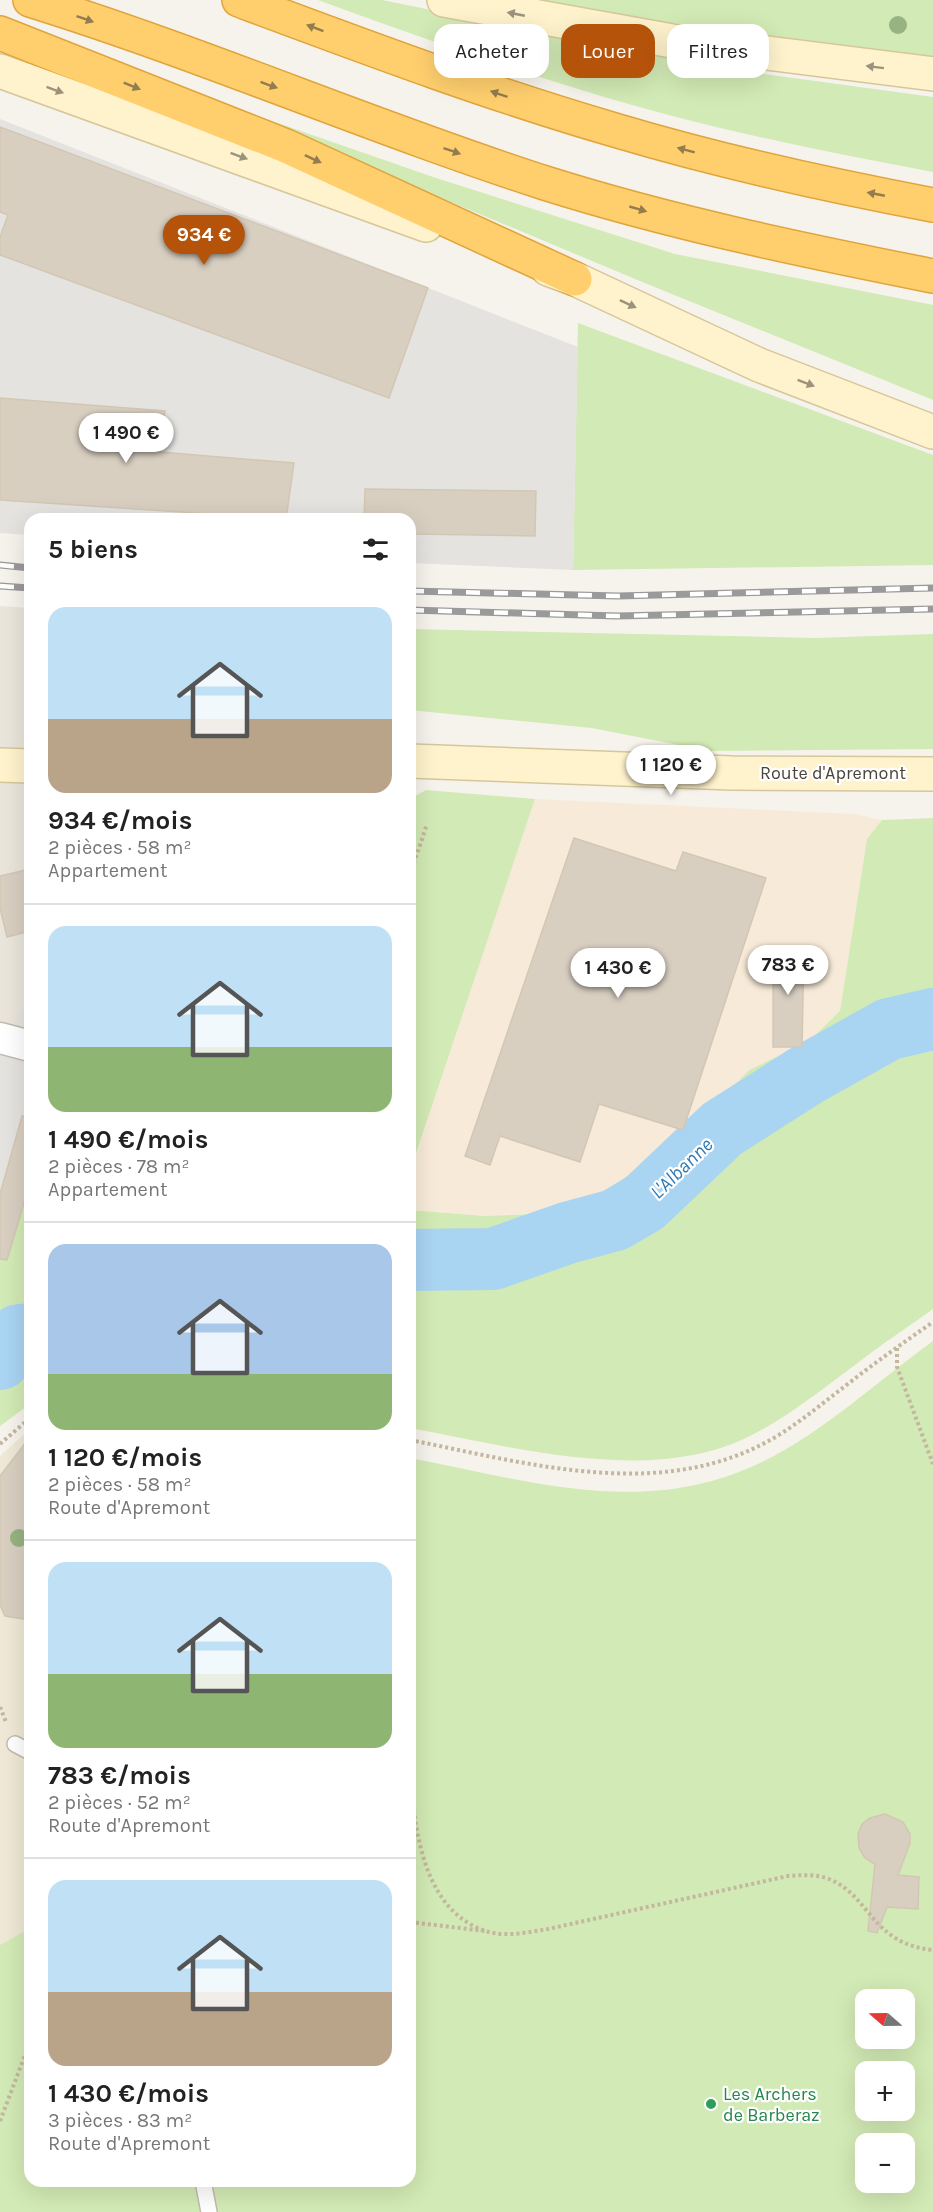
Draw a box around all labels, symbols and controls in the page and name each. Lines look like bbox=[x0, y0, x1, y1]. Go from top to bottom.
one-way arrow bbox=[506, 9, 525, 18]
one-way arrow bbox=[76, 14, 94, 24]
one-way arrow bbox=[306, 23, 324, 33]
chip: Acheter bbox=[434, 24, 549, 78]
chip: Louer bbox=[561, 24, 655, 78]
chip: Filtres bbox=[667, 24, 769, 78]
one-way arrow bbox=[865, 63, 884, 72]
one-way arrow bbox=[260, 80, 278, 90]
one-way arrow bbox=[124, 81, 142, 91]
one-way arrow bbox=[46, 86, 64, 96]
one-way arrow bbox=[490, 88, 508, 98]
one-way arrow bbox=[676, 145, 694, 154]
one-way arrow bbox=[443, 146, 461, 156]
one-way arrow bbox=[230, 152, 248, 162]
one-way arrow bbox=[305, 154, 323, 164]
one-way arrow bbox=[866, 189, 885, 198]
one-way arrow bbox=[629, 205, 647, 214]
pin: 934 € bbox=[162, 215, 246, 266]
text: 934 € bbox=[177, 223, 231, 246]
one-way arrow bbox=[620, 299, 637, 308]
one-way arrow bbox=[797, 379, 815, 388]
pin: 1 490 € bbox=[71, 413, 181, 464]
text: 1 490 € bbox=[93, 421, 159, 444]
icon: filters bbox=[359, 533, 392, 566]
text: 5 biens bbox=[48, 534, 138, 565]
icon: home bbox=[166, 646, 274, 754]
pin: 1 120 € bbox=[616, 745, 726, 796]
text: 1 120 € bbox=[640, 753, 702, 776]
street label: Route d'Apremont bbox=[760, 762, 906, 784]
text: 934 €/mois bbox=[48, 805, 192, 836]
text: 2 pièces · 58 m² bbox=[48, 836, 192, 859]
text: Appartement bbox=[48, 859, 167, 882]
pin: 783 € bbox=[746, 945, 830, 996]
pin: 1 430 € bbox=[563, 948, 673, 999]
text: 783 € bbox=[761, 953, 815, 976]
text: 1 430 € bbox=[585, 956, 651, 979]
icon: home bbox=[166, 965, 274, 1073]
text: 1 490 €/mois bbox=[48, 1124, 209, 1155]
water label: L'Albanne bbox=[645, 1133, 717, 1204]
text: 2 pièces · 78 m² bbox=[48, 1155, 190, 1178]
text: Appartement bbox=[48, 1178, 167, 1201]
icon: home bbox=[166, 1283, 274, 1391]
text: 1 120 €/mois bbox=[48, 1442, 202, 1473]
text: 2 pièces · 58 m² bbox=[48, 1473, 192, 1496]
text: Route d'Apremont bbox=[48, 1496, 210, 1519]
icon: home bbox=[166, 1601, 274, 1709]
text: 783 €/mois bbox=[48, 1760, 191, 1791]
text: 2 pièces · 52 m² bbox=[48, 1791, 191, 1814]
text: Route d'Apremont bbox=[48, 1814, 210, 1837]
icon: home bbox=[166, 1919, 274, 2027]
north arrow bbox=[855, 1989, 915, 2049]
map controls bbox=[855, 1989, 915, 2193]
button: + bbox=[855, 2061, 915, 2121]
text: 1 430 €/mois bbox=[48, 2078, 209, 2109]
place label: Les Archers de Barberaz bbox=[723, 2083, 820, 2126]
marker: Les Archers de Barberaz bbox=[704, 2097, 718, 2111]
text: 3 pièces · 83 m² bbox=[48, 2109, 192, 2132]
text: Route d'Apremont bbox=[48, 2132, 210, 2155]
button: − bbox=[855, 2133, 915, 2193]

